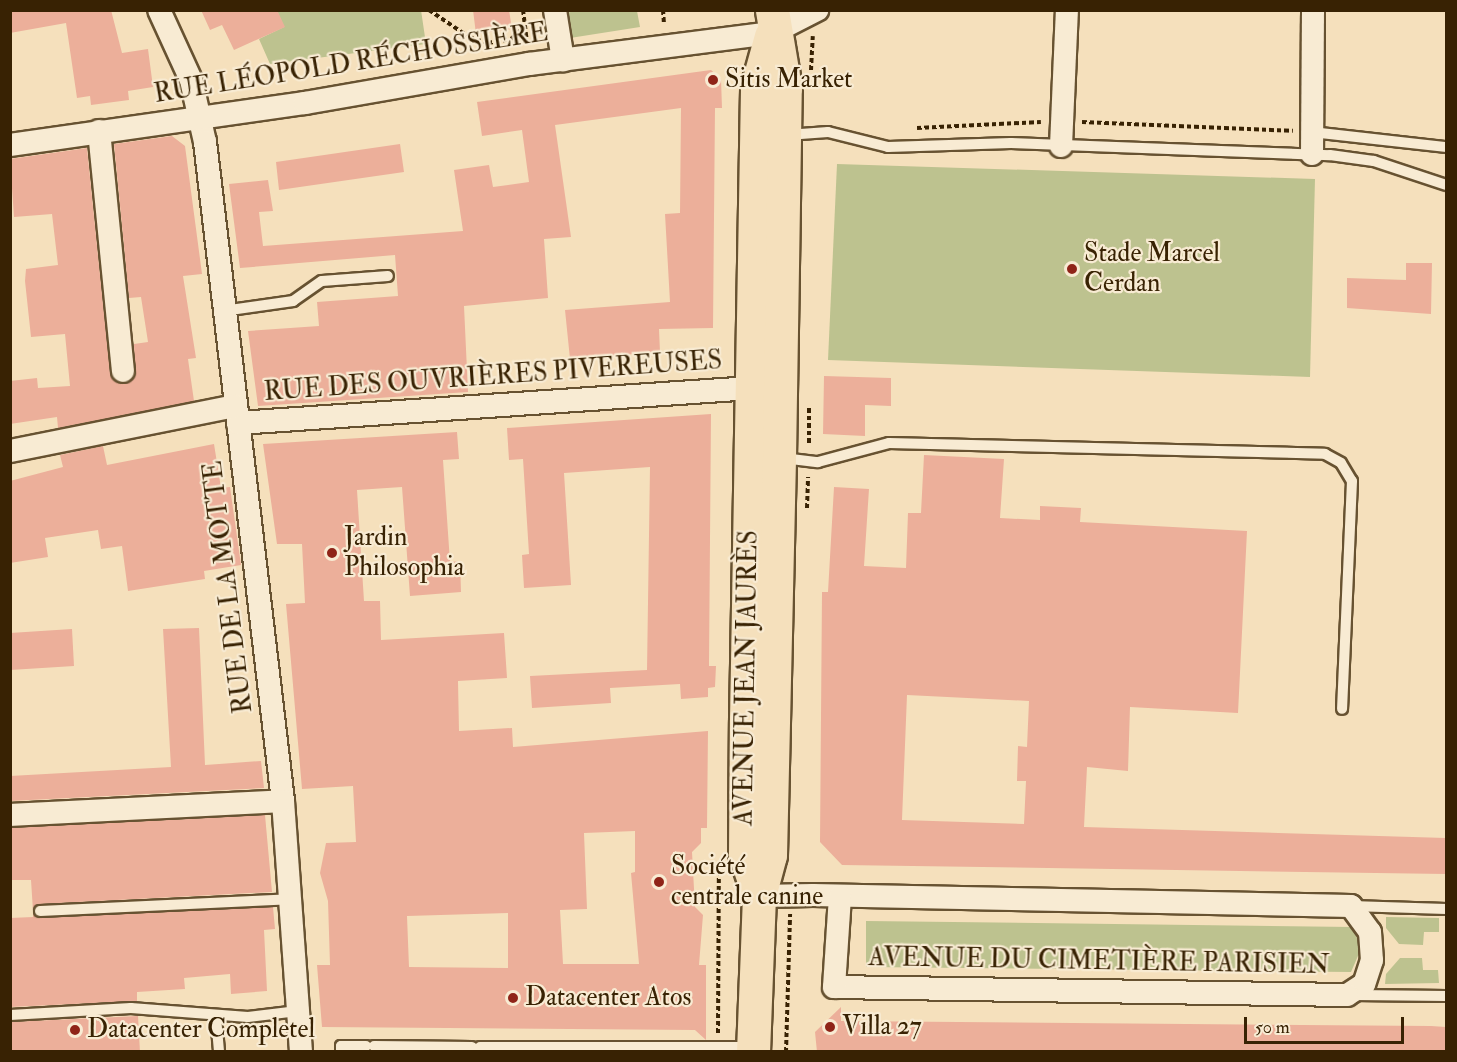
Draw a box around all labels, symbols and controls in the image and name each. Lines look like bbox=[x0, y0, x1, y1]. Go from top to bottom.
street label: RUE LÉOPOLD RÉCHOSSIÈRE bbox=[152, 17, 550, 111]
place label: Sitis Market bbox=[725, 64, 852, 96]
marker: Sitis Market bbox=[706, 73, 720, 87]
place label: Stade Marcel Cerdan bbox=[1084, 238, 1220, 300]
marker: Stade Marcel Cerdan bbox=[1065, 262, 1079, 276]
street label: RUE DES OUVRIÈRES PIVEREUSES bbox=[263, 345, 723, 409]
street label: RUE DE LA MOTTE bbox=[198, 459, 260, 715]
place label: Jardin Philosophia bbox=[344, 522, 464, 584]
street label: AVENUE JEAN JAURÈS bbox=[729, 530, 765, 826]
marker: Jardin Philosophia bbox=[325, 546, 339, 560]
place label: Société centrale canine bbox=[671, 851, 823, 912]
marker: Société centrale canine bbox=[652, 875, 666, 889]
street label: AVENUE DU CIMETIÈRE PARISIEN bbox=[868, 942, 1330, 982]
place label: Datacenter Atos bbox=[525, 982, 691, 1014]
marker: Datacenter Atos bbox=[506, 991, 520, 1005]
scale bar bbox=[1247, 1005, 1408, 1043]
place label: Villa 27 bbox=[842, 1011, 922, 1043]
place label: Datacenter Completel bbox=[87, 1014, 315, 1046]
text: 50 m bbox=[1255, 1016, 1290, 1039]
marker: Villa 27 bbox=[823, 1020, 837, 1034]
marker: Datacenter Completel bbox=[68, 1023, 82, 1037]

